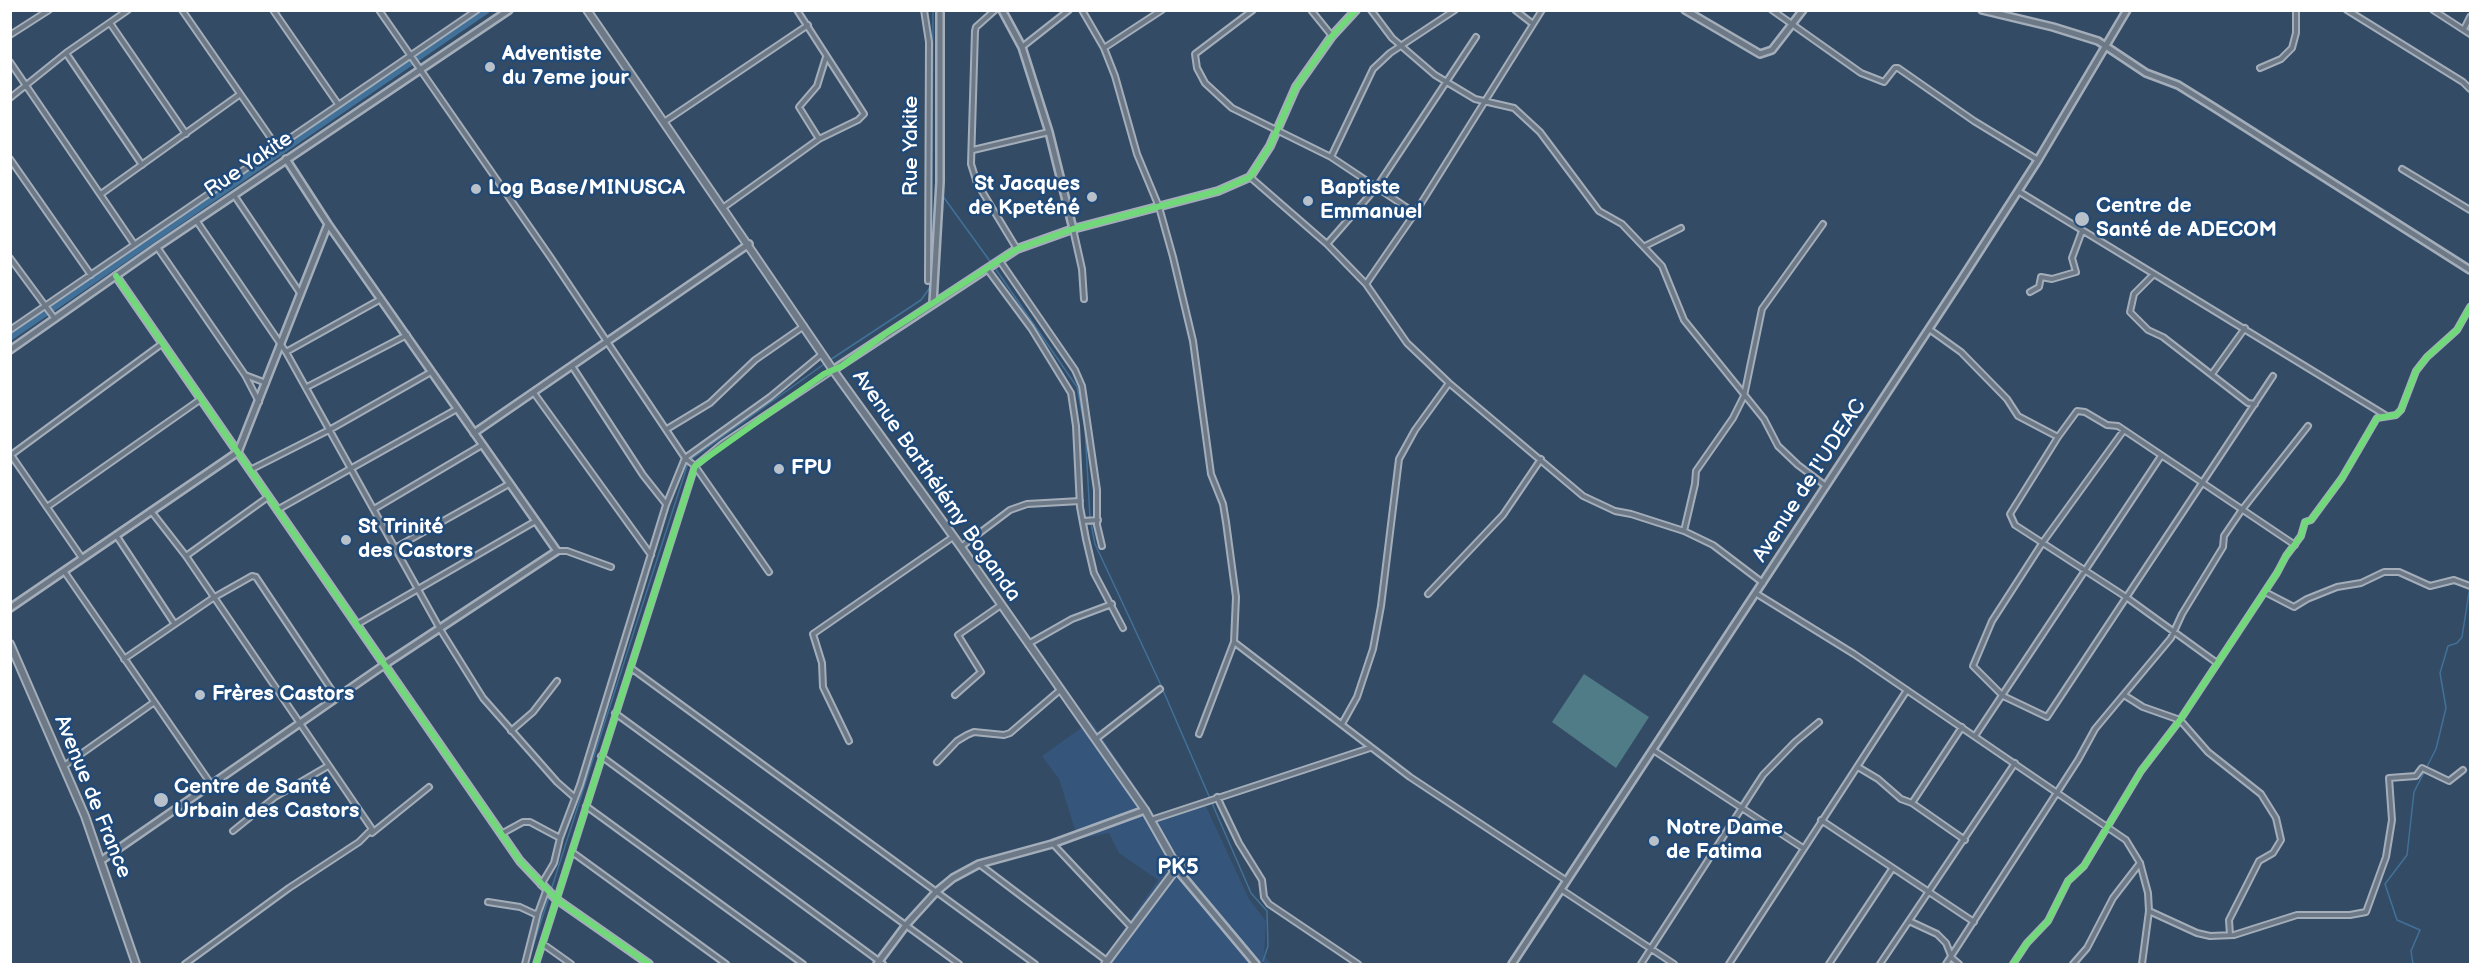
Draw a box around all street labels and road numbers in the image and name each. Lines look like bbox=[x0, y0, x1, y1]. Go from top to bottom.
street label: Rue Yakite bbox=[899, 96, 925, 196]
street label: Rue Yakite bbox=[200, 126, 298, 204]
street label: Avenue Barthélémy Boganda bbox=[846, 365, 1026, 607]
street label: Avenue de I'UDEAC bbox=[1748, 395, 1872, 567]
street label: Avenue de France bbox=[48, 712, 136, 882]

